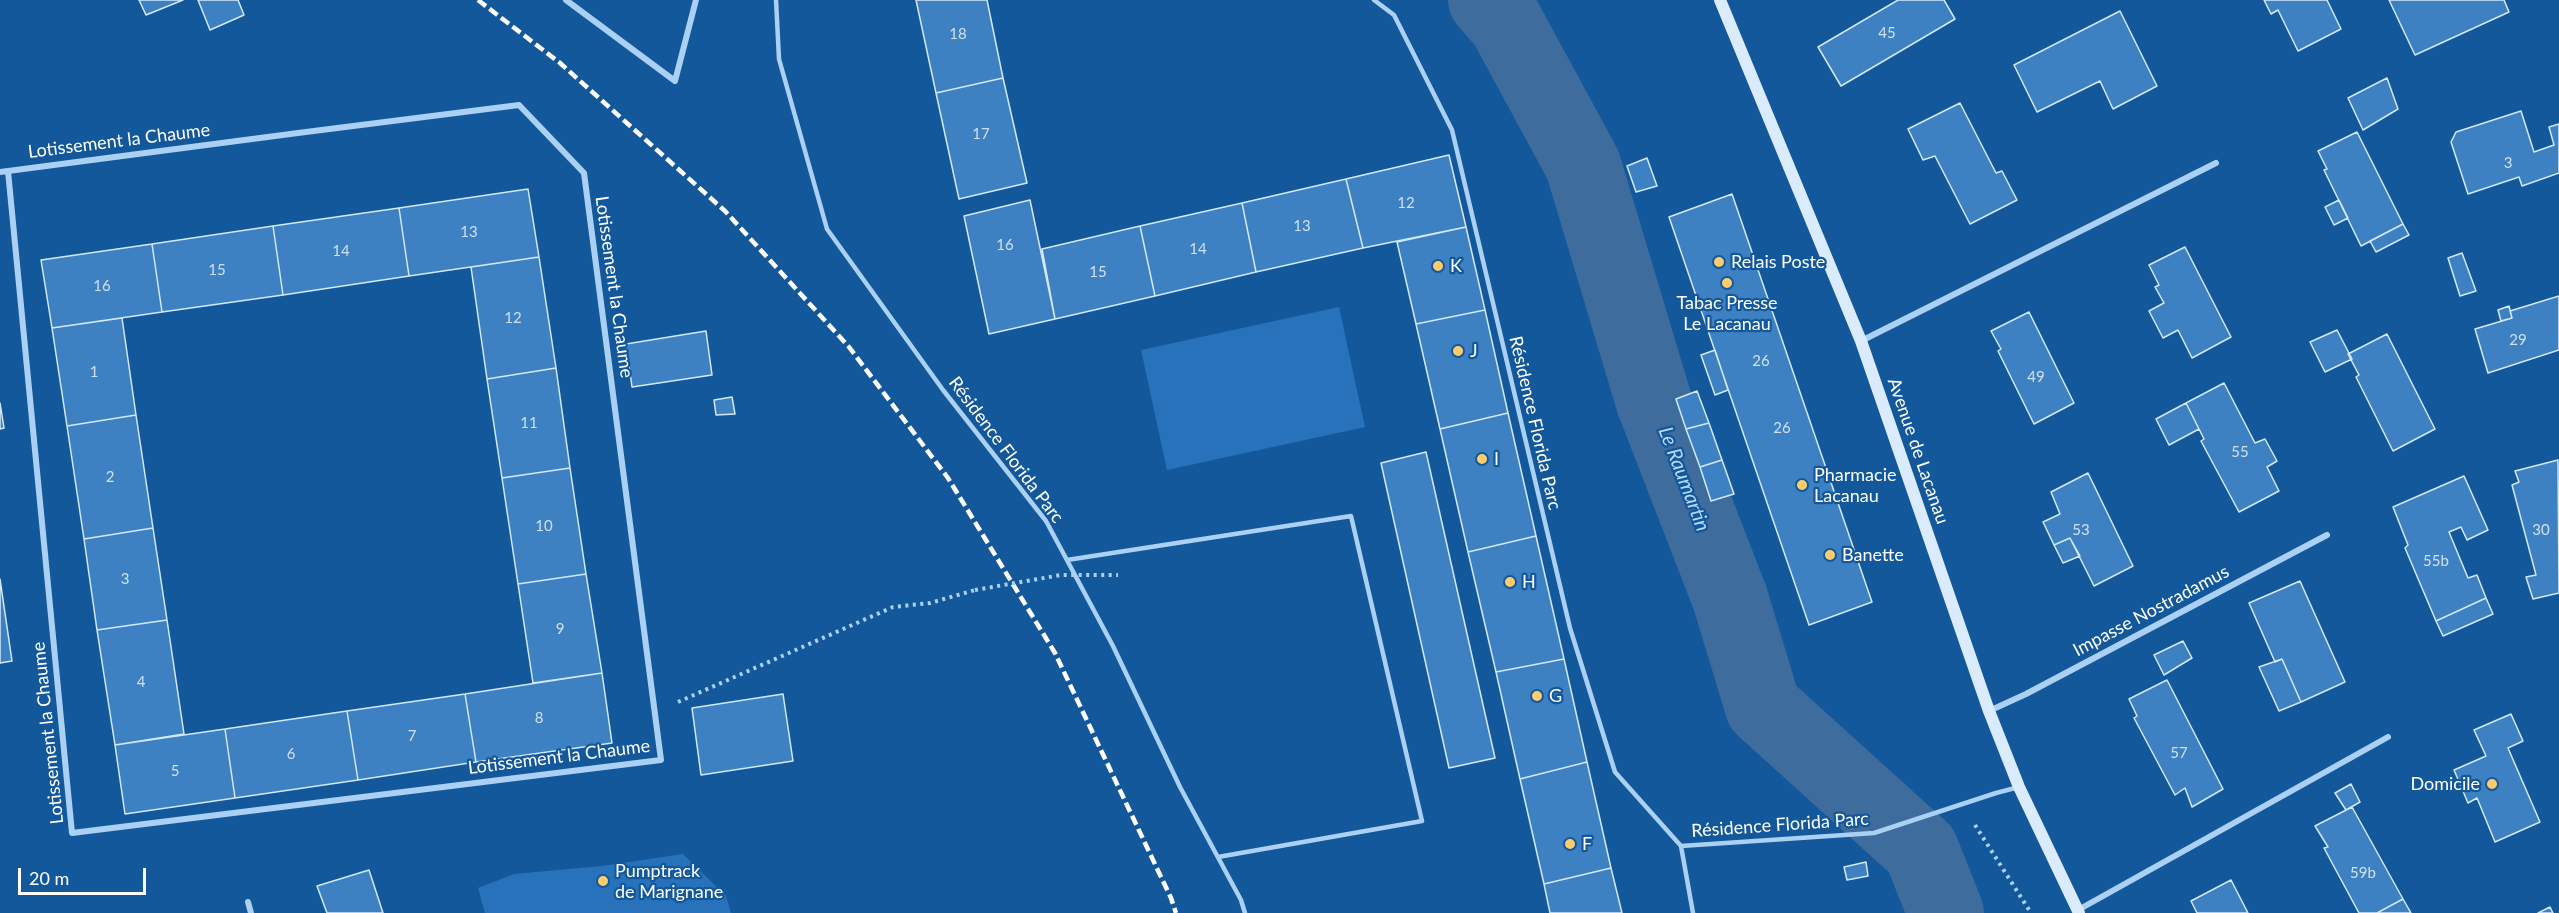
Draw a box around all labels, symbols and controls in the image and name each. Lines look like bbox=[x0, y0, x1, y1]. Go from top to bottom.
house number: 45 bbox=[1878, 24, 1896, 42]
house number: 18 bbox=[949, 25, 967, 43]
street label: Lotissement la Chaume bbox=[27, 119, 211, 163]
house number: 17 bbox=[972, 125, 990, 143]
house number: 3 bbox=[2504, 154, 2512, 172]
house number: 12 bbox=[1397, 194, 1415, 212]
street label: Lotissement la Chaume bbox=[591, 195, 637, 379]
house number: 13 bbox=[1293, 217, 1311, 235]
house number: 13 bbox=[460, 223, 478, 241]
house number: 16 bbox=[996, 236, 1014, 254]
house number: 14 bbox=[1189, 240, 1207, 258]
house number: 14 bbox=[332, 242, 350, 260]
place label: Relais Poste bbox=[1731, 251, 1825, 273]
place label: K bbox=[1450, 255, 1462, 277]
marker: Relais Poste bbox=[1712, 255, 1726, 269]
marker: K bbox=[1431, 259, 1445, 273]
house number: 15 bbox=[208, 261, 226, 279]
house number: 15 bbox=[1089, 263, 1107, 281]
marker: Tabac Presse Le Lacanau bbox=[1720, 276, 1734, 290]
house number: 16 bbox=[93, 277, 111, 295]
place label: Tabac Presse Le Lacanau bbox=[1676, 292, 1778, 334]
house number: 12 bbox=[504, 309, 522, 327]
house number: 29 bbox=[2509, 331, 2527, 349]
street label: Résidence Florida Parc bbox=[1504, 334, 1566, 512]
place label: J bbox=[1470, 340, 1478, 362]
marker: J bbox=[1451, 344, 1465, 358]
house number: 26 bbox=[1752, 352, 1770, 370]
house number: 1 bbox=[90, 363, 98, 381]
house number: 49 bbox=[2027, 368, 2045, 386]
street label: Résidence Florida Parc bbox=[944, 373, 1068, 527]
street label: Avenue de Lacanau bbox=[1883, 375, 1953, 527]
house number: 11 bbox=[520, 414, 538, 432]
house number: 26 bbox=[1773, 419, 1791, 437]
water label: Le Raumartin bbox=[1653, 423, 1715, 535]
house number: 55 bbox=[2231, 443, 2249, 461]
place label: I bbox=[1494, 448, 1499, 470]
marker: I bbox=[1475, 452, 1489, 466]
place label: Pharmacie Lacanau bbox=[1814, 464, 1896, 506]
house number: 2 bbox=[106, 468, 114, 486]
marker: Pharmacie Lacanau bbox=[1795, 478, 1809, 492]
house number: 10 bbox=[535, 517, 553, 535]
house number: 53 bbox=[2072, 521, 2090, 539]
house number: 30 bbox=[2532, 521, 2550, 539]
place label: Banette bbox=[1842, 544, 1904, 566]
marker: Banette bbox=[1823, 548, 1837, 562]
house number: 55b bbox=[2423, 552, 2449, 570]
street label: Impasse Nostradamus bbox=[2069, 561, 2233, 661]
house number: 3 bbox=[121, 570, 129, 588]
place label: H bbox=[1522, 571, 1536, 593]
marker: H bbox=[1503, 575, 1517, 589]
house number: 9 bbox=[556, 620, 564, 638]
street label: Lotissement la Chaume bbox=[28, 641, 68, 825]
house number: 4 bbox=[137, 673, 145, 691]
place label: G bbox=[1549, 685, 1562, 707]
marker: G bbox=[1530, 689, 1544, 703]
house number: 8 bbox=[535, 709, 543, 727]
house number: 7 bbox=[408, 727, 416, 745]
street label: Lotissement la Chaume bbox=[467, 735, 651, 779]
house number: 57 bbox=[2170, 744, 2188, 762]
house number: 6 bbox=[287, 745, 295, 763]
house number: 5 bbox=[171, 762, 179, 780]
place label: Domicile bbox=[2410, 773, 2480, 795]
marker: Domicile bbox=[2485, 777, 2499, 791]
street label: Résidence Florida Parc bbox=[1691, 808, 1869, 842]
place label: F bbox=[1582, 833, 1592, 855]
marker: F bbox=[1563, 837, 1577, 851]
scale bar bbox=[21, 856, 148, 894]
place label: Pumptrack de Marignane bbox=[615, 860, 723, 902]
house number: 59b bbox=[2350, 864, 2376, 882]
text: 20 m bbox=[29, 867, 69, 889]
marker: Pumptrack de Marignane bbox=[596, 874, 610, 888]

